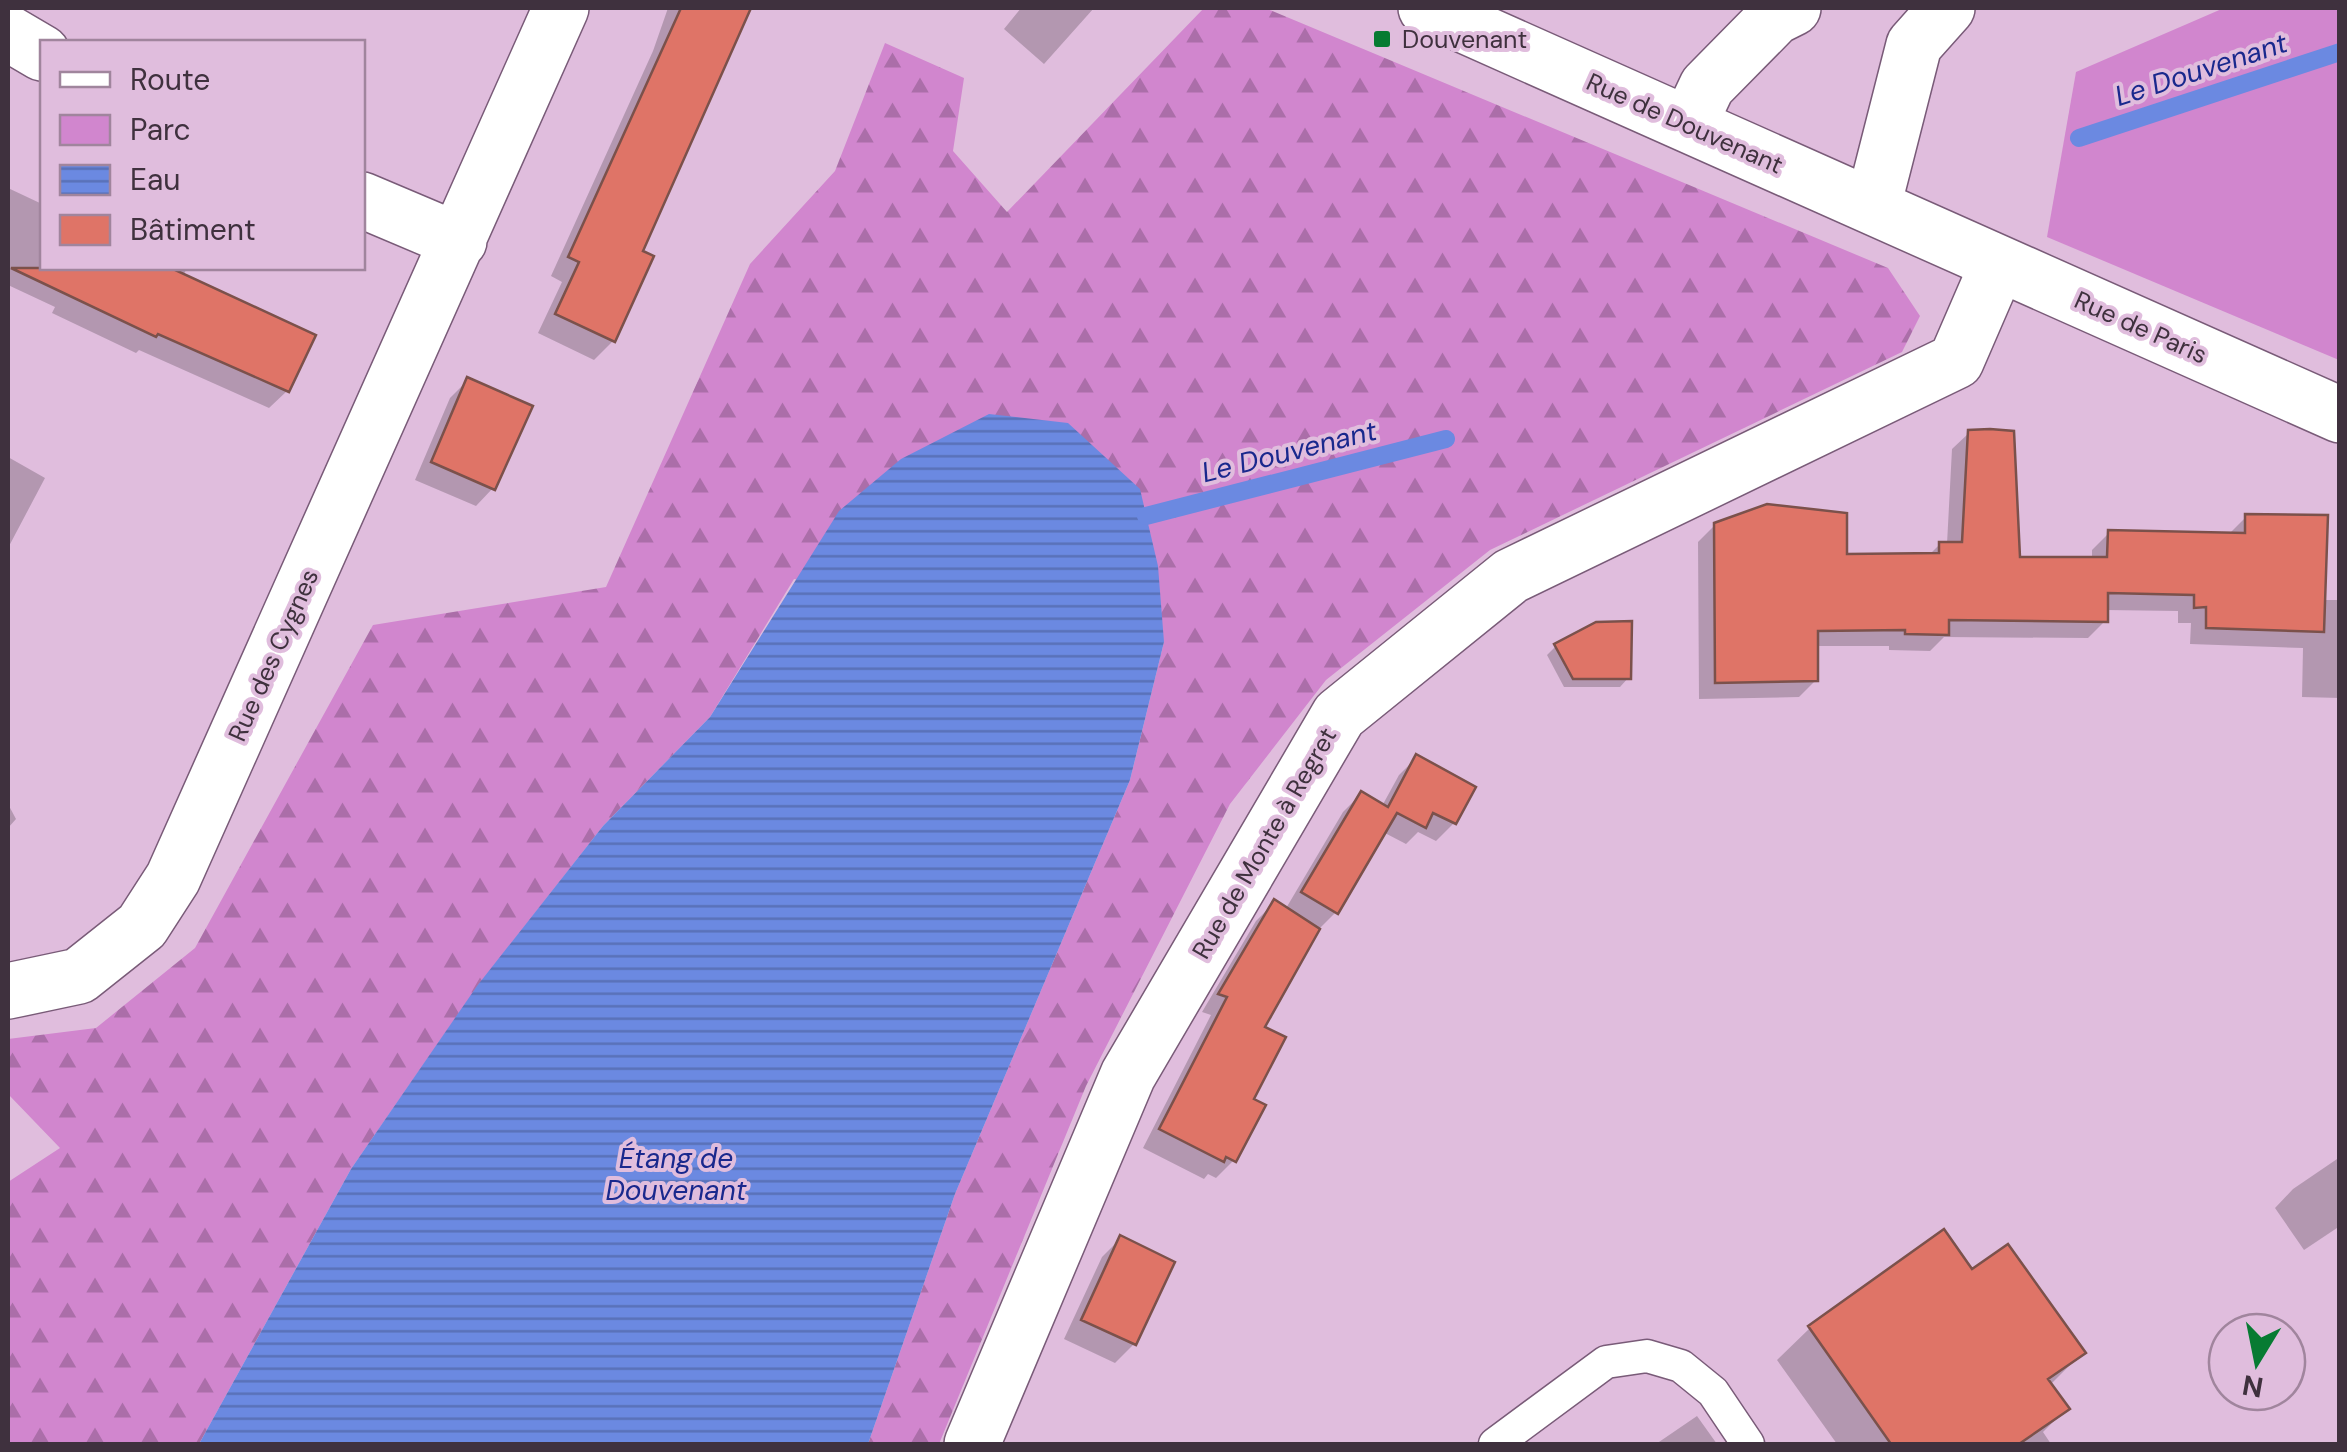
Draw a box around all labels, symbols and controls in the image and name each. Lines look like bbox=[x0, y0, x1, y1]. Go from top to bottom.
place label: Douvenant bbox=[1402, 23, 1527, 56]
water label: Le Douvenant bbox=[2110, 24, 2292, 115]
marker: Douvenant bbox=[1371, 28, 1393, 50]
legend bbox=[40, 40, 365, 270]
text: Route bbox=[130, 60, 210, 99]
street label: Rue de Douvenant bbox=[1581, 65, 1788, 182]
text: Parc bbox=[130, 110, 191, 149]
text: Eau bbox=[130, 160, 180, 199]
text: Bâtiment bbox=[130, 210, 256, 249]
street label: Rue de Paris bbox=[2069, 284, 2212, 371]
water label: Le Douvenant bbox=[1198, 412, 1381, 491]
street label: Rue des Cygnes bbox=[221, 564, 326, 747]
street label: Rue de Monte à Regret bbox=[1185, 722, 1344, 965]
water label: Étang de Douvenant bbox=[605, 1140, 747, 1209]
north arrow bbox=[2207, 1312, 2307, 1412]
text: N bbox=[2239, 1366, 2266, 1406]

